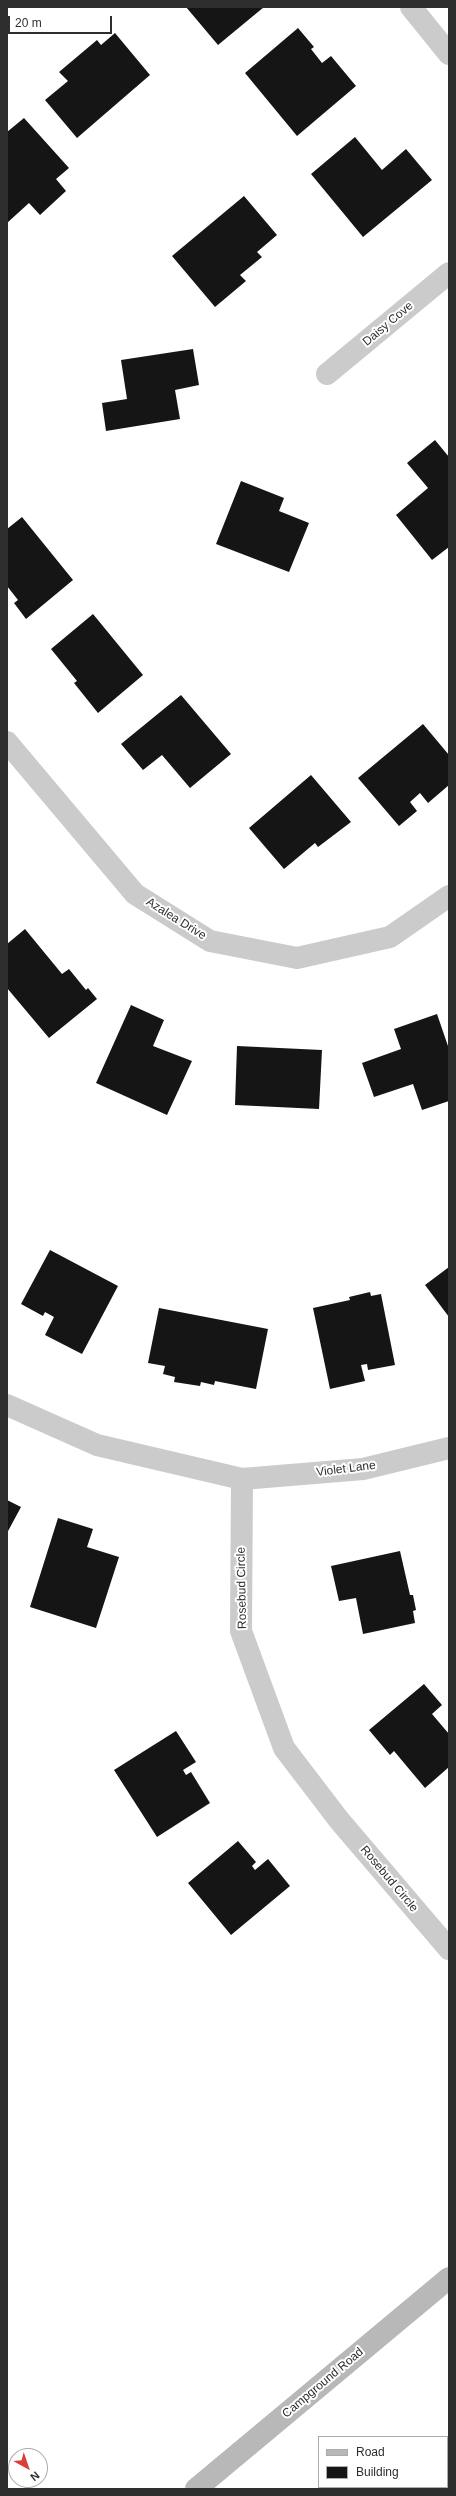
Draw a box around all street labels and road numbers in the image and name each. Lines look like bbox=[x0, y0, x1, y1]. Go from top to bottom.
street label: Daisy Cove bbox=[360, 299, 416, 349]
street label: Azalea Drive bbox=[143, 895, 209, 943]
street label: Violet Lane bbox=[315, 1458, 377, 1480]
street label: Rosebud Circle bbox=[234, 1547, 250, 1629]
street label: Rosebud Circle bbox=[357, 1843, 421, 1915]
street label: Campground Road bbox=[280, 2345, 366, 2421]

